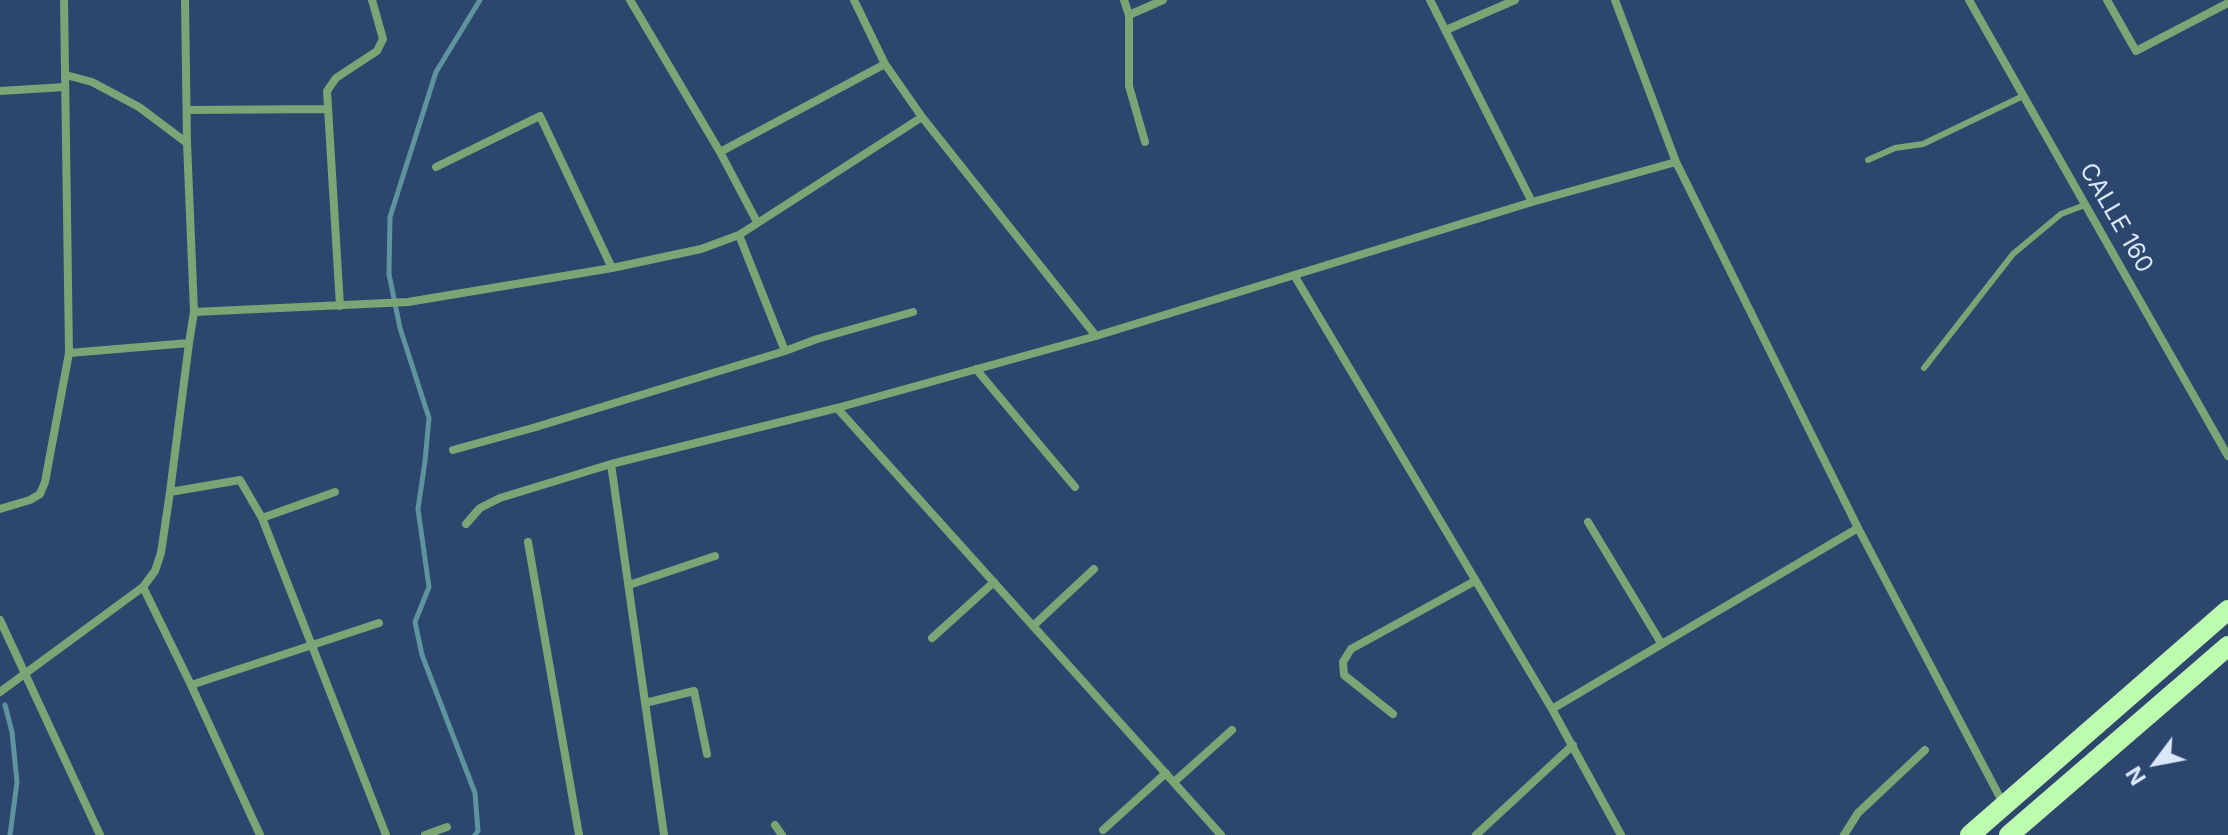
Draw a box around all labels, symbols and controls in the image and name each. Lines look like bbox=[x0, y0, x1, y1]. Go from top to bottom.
street label: CALLE 160 bbox=[2073, 158, 2159, 278]
north arrow bbox=[2116, 723, 2196, 803]
text: N bbox=[2120, 762, 2151, 790]

